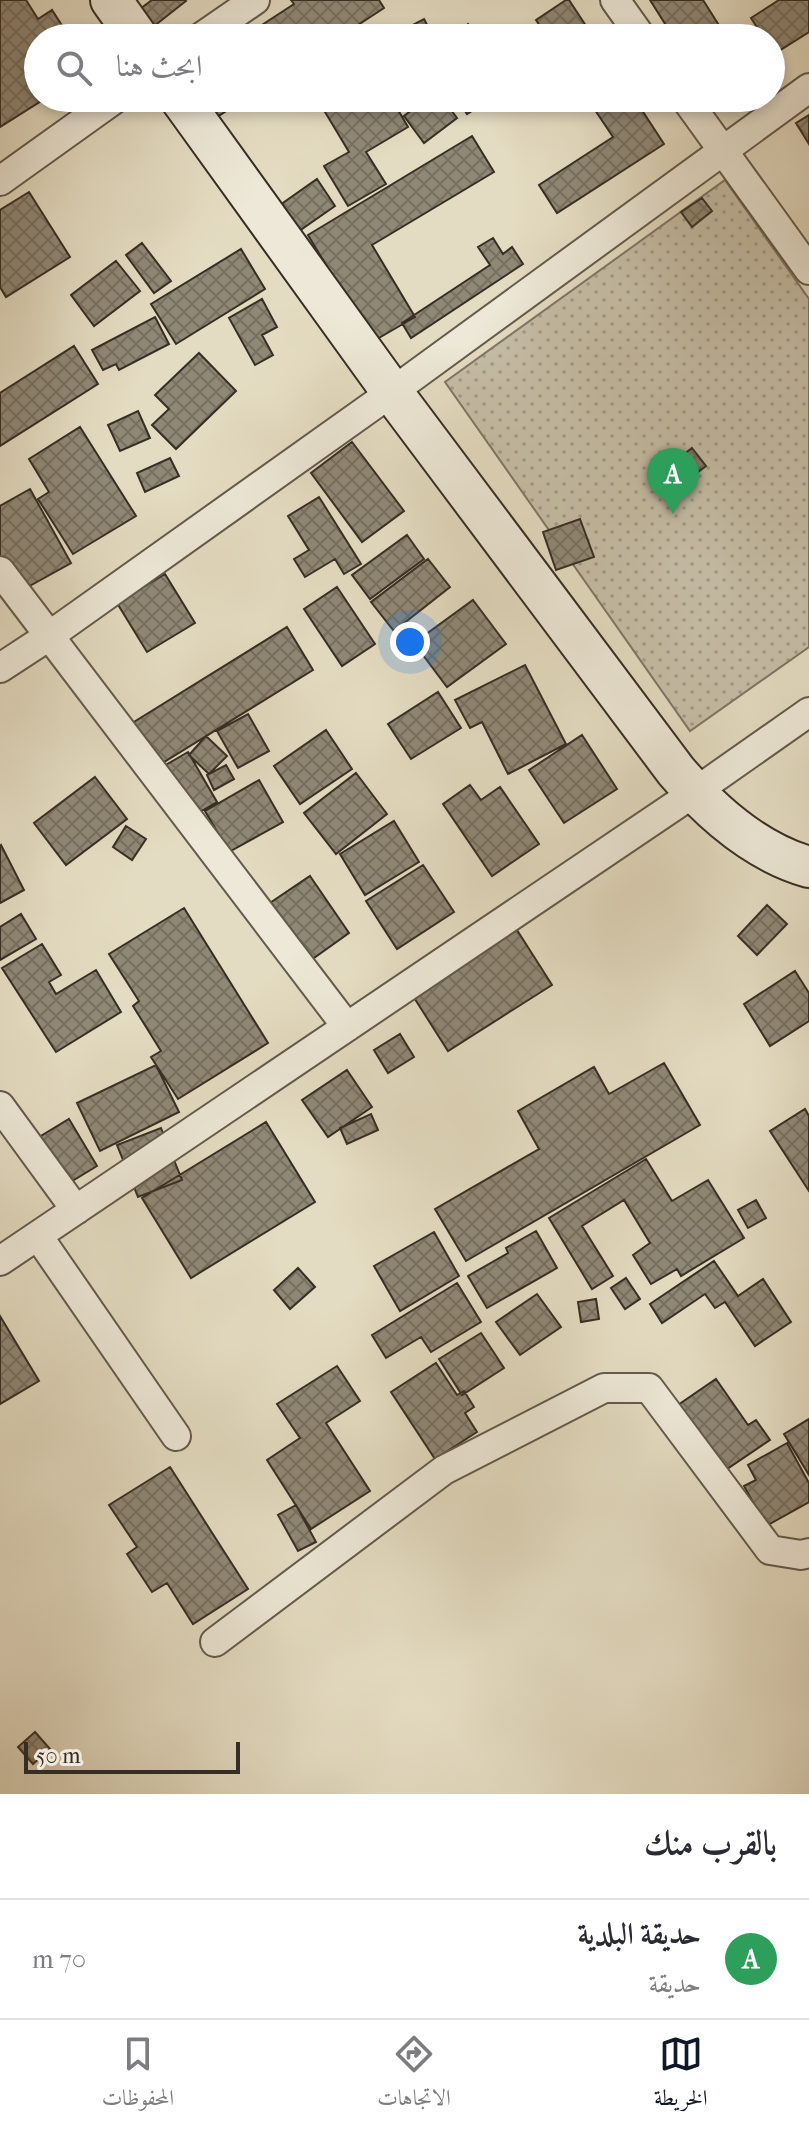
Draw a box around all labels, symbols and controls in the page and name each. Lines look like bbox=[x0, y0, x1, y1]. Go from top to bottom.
search box bbox=[24, 24, 785, 112]
icon: search bbox=[52, 46, 96, 90]
text: ابحث هنا bbox=[116, 49, 202, 84]
pin: A bbox=[647, 448, 699, 514]
your location bbox=[390, 622, 430, 662]
scale bar bbox=[24, 1738, 240, 1774]
text: 50 m bbox=[36, 1743, 81, 1769]
text: بالقرب منك bbox=[644, 1823, 777, 1863]
text: حديقة البلدية bbox=[577, 1917, 701, 1952]
text: 70 m bbox=[32, 1944, 86, 1975]
text: A bbox=[743, 1944, 759, 1975]
text: حديقة bbox=[648, 1968, 701, 1999]
tab: المحفوظات bbox=[102, 2032, 174, 2119]
tab: الاتجاهات bbox=[377, 2032, 451, 2119]
tab: الخريطة bbox=[654, 2032, 707, 2119]

